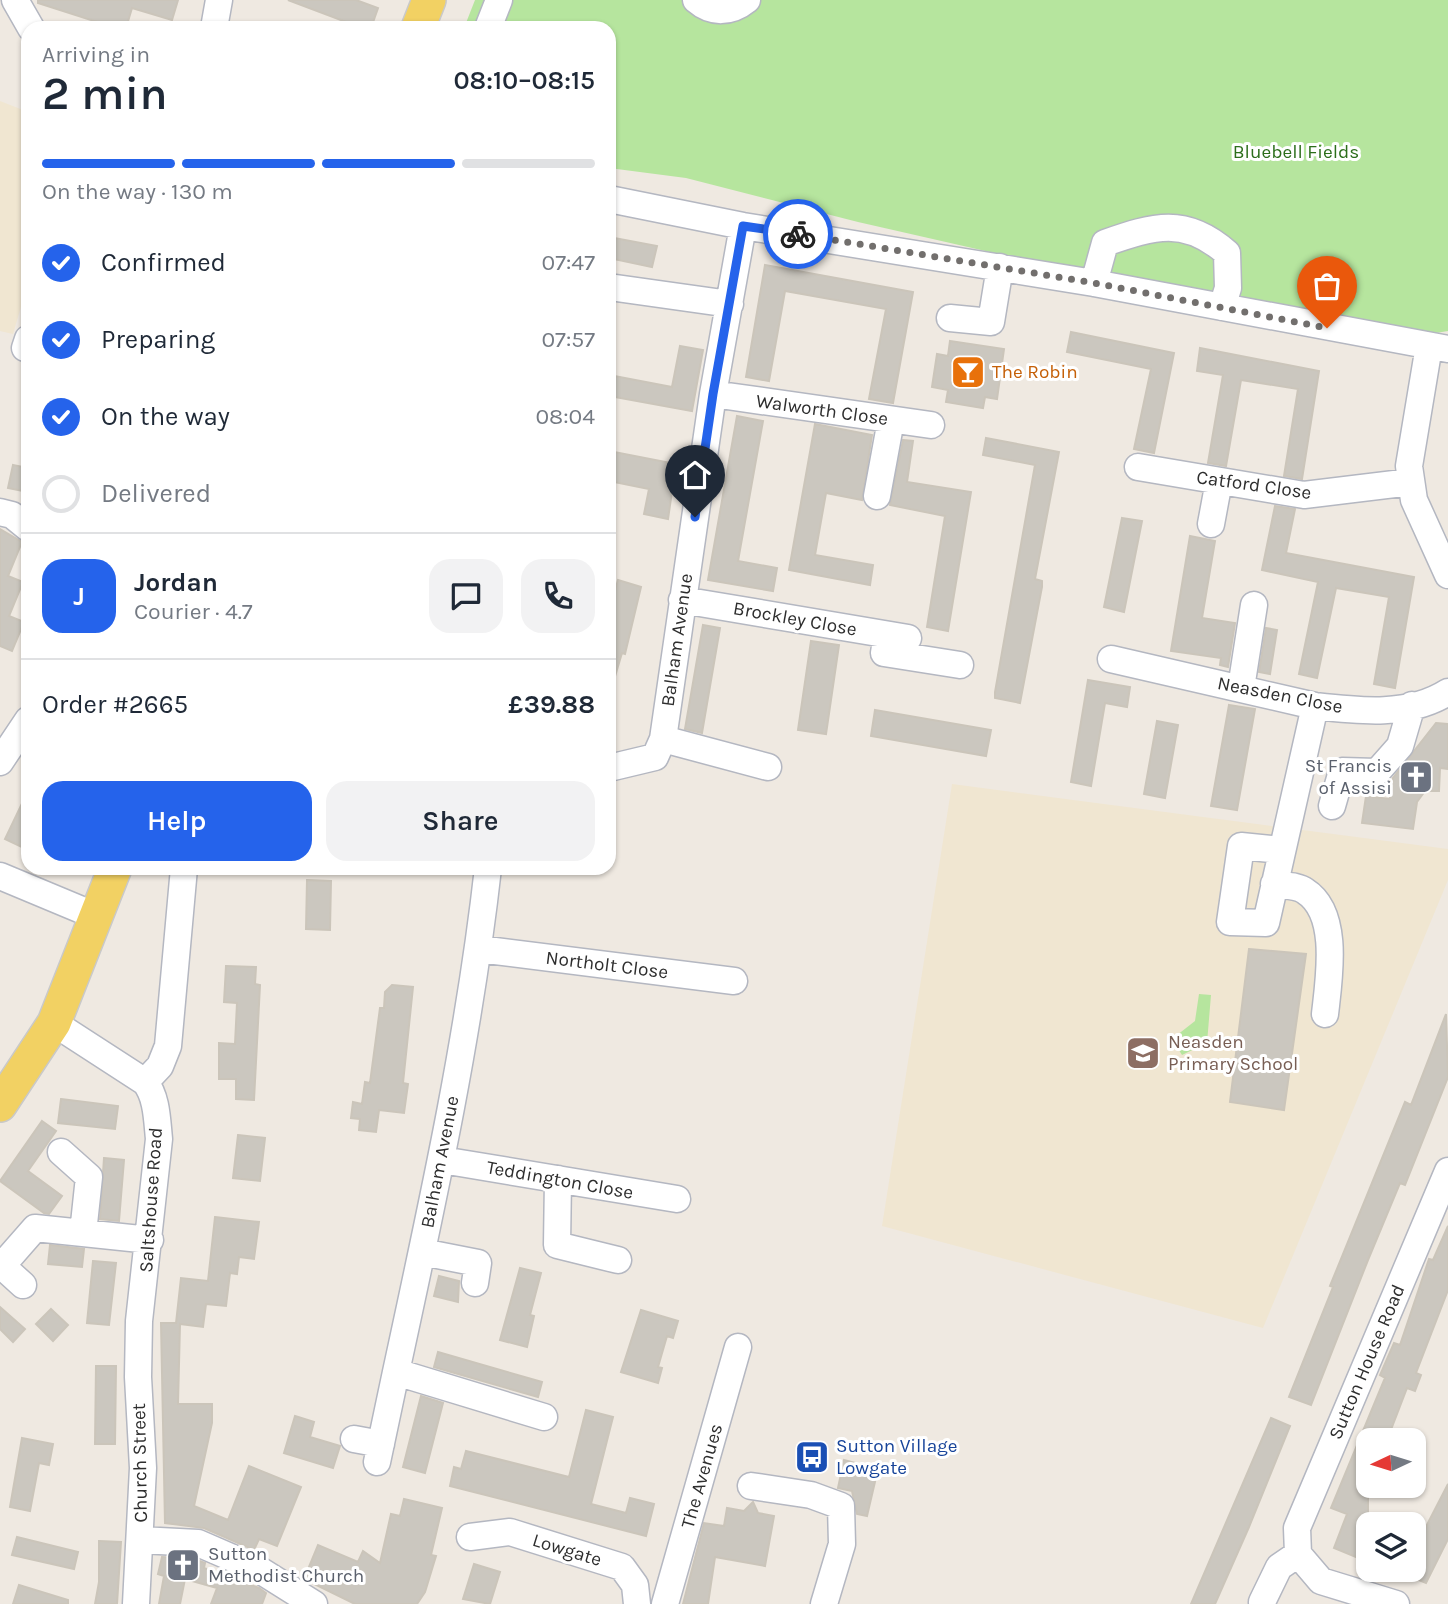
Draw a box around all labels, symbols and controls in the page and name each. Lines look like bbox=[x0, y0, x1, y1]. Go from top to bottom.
text: Arriving in bbox=[42, 41, 150, 68]
text: 08:10–08:15 bbox=[453, 65, 595, 96]
text: 2 min bbox=[42, 67, 168, 121]
park label: Bluebell Fields bbox=[1233, 141, 1359, 163]
text: On the way · 130 m bbox=[42, 178, 233, 205]
courier bbox=[763, 199, 833, 269]
icon: bike bbox=[779, 215, 817, 253]
icon: check bbox=[42, 244, 80, 282]
text: Confirmed bbox=[101, 247, 226, 278]
text: 07:47 bbox=[542, 249, 595, 276]
pin bbox=[1297, 256, 1357, 328]
icon: bag bbox=[1308, 267, 1346, 305]
icon: check bbox=[42, 321, 80, 359]
text: Preparing bbox=[101, 324, 215, 355]
text: 07:57 bbox=[541, 326, 595, 353]
bar icon: The Robin bbox=[949, 353, 987, 391]
place label: The Robin bbox=[992, 361, 1078, 383]
street label: Walworth Close bbox=[754, 390, 890, 430]
icon: check bbox=[42, 398, 80, 436]
text: On the way bbox=[101, 401, 230, 432]
text: 08:04 bbox=[535, 403, 595, 430]
pin bbox=[665, 445, 725, 517]
icon: home bbox=[676, 456, 714, 494]
street label: Catford Close bbox=[1195, 466, 1313, 504]
text: Delivered bbox=[101, 478, 211, 509]
button: chat bbox=[429, 559, 503, 633]
button: phone bbox=[521, 559, 595, 633]
text: Jordan bbox=[134, 567, 218, 598]
street label: Balham Avenue bbox=[657, 572, 697, 708]
text: J bbox=[73, 581, 85, 612]
street label: Brockley Close bbox=[731, 597, 859, 641]
text: Courier · 4.7 bbox=[134, 598, 253, 625]
street label: Neasden Close bbox=[1215, 672, 1345, 718]
text: Order #2665 bbox=[42, 689, 188, 720]
text: £39.88 bbox=[508, 689, 595, 720]
place label: St Francis of Assisi bbox=[1305, 755, 1392, 799]
church icon: St Francis of Assisi bbox=[1397, 758, 1435, 796]
button: Help bbox=[42, 781, 312, 861]
button: Share bbox=[326, 781, 595, 861]
street label: Northolt Close bbox=[544, 947, 670, 983]
place label: Neasden Primary School bbox=[1168, 1031, 1298, 1075]
school or university icon: Neasden Primary School bbox=[1124, 1034, 1162, 1072]
street label: Balham Avenue bbox=[416, 1094, 464, 1230]
street label: Saltshouse Road bbox=[135, 1127, 167, 1273]
street label: Teddington Close bbox=[485, 1156, 635, 1204]
street label: Sutton House Road bbox=[1324, 1281, 1410, 1443]
street label: Church Street bbox=[128, 1403, 152, 1523]
street label: The Avenues bbox=[677, 1421, 727, 1531]
north arrow bbox=[1356, 1428, 1426, 1498]
map controls bbox=[1356, 1428, 1426, 1582]
place label: Sutton Village Lowgate bbox=[836, 1435, 958, 1479]
bus stop icon: Sutton Village Lowgate bbox=[793, 1438, 831, 1476]
button: layers bbox=[1356, 1512, 1426, 1582]
street label: Lowgate bbox=[530, 1529, 604, 1571]
place label: Sutton Methodist Church bbox=[208, 1543, 364, 1587]
church icon: Sutton Methodist Church bbox=[164, 1546, 202, 1584]

